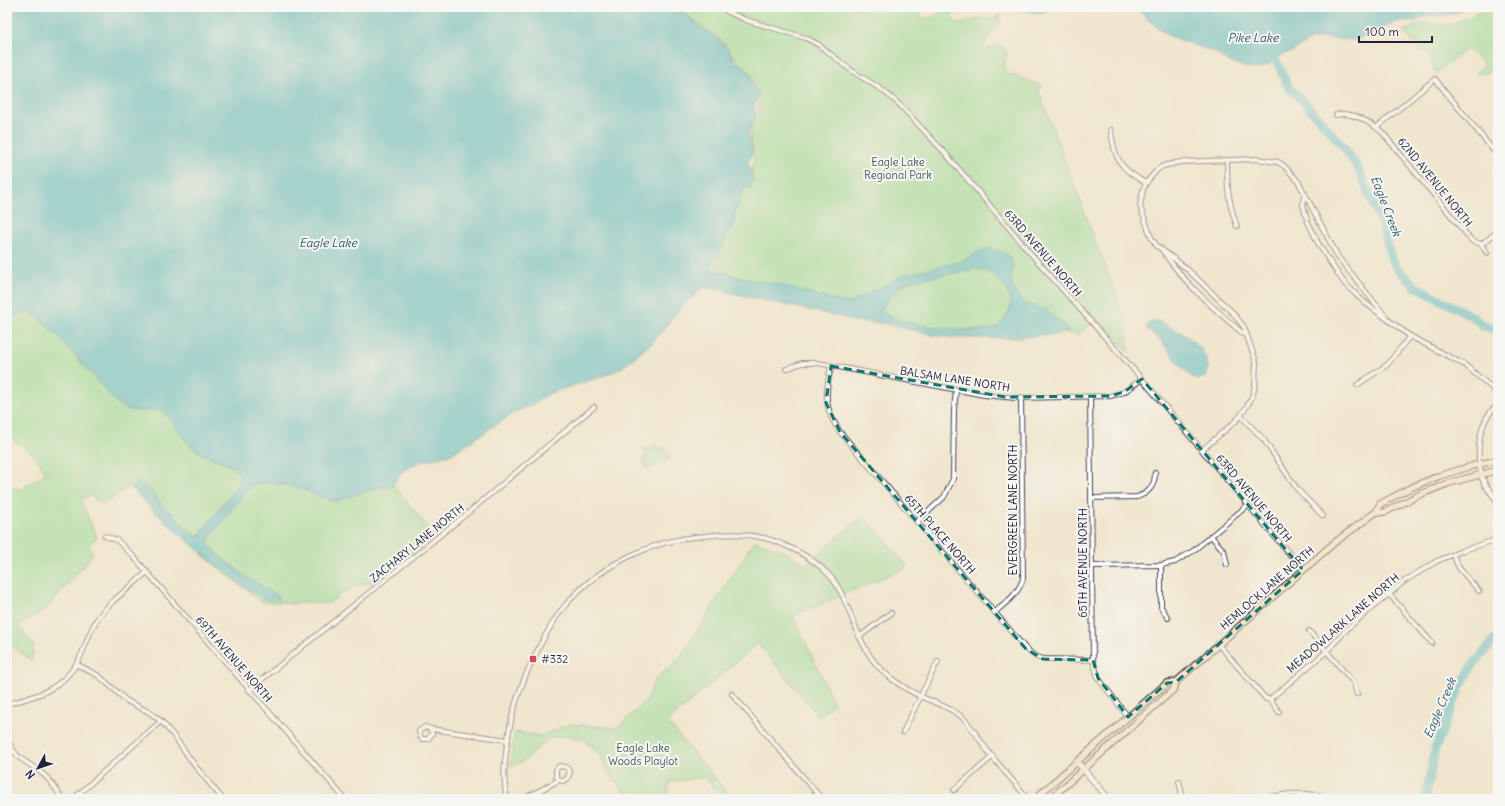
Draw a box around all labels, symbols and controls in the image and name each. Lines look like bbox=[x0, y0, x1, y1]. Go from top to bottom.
scale bar bbox=[1359, 18, 1432, 44]
text: 100 m bbox=[1365, 24, 1399, 39]
water label: Pike Lake bbox=[1227, 30, 1280, 45]
street label: 62ND AVENUE NORTH bbox=[1395, 134, 1475, 230]
park label: Eagle Lake Regional Park bbox=[864, 155, 932, 182]
water label: Eagle Creek bbox=[1368, 173, 1405, 239]
street label: 63RD AVENUE NORTH bbox=[1001, 207, 1085, 299]
water label: Eagle Lake bbox=[299, 235, 359, 250]
street label: BALSAM LANE NORTH bbox=[899, 363, 1011, 395]
street label: EVERGREEN LANE NORTH bbox=[1006, 444, 1020, 576]
street label: 63RD AVENUE NORTH bbox=[1213, 451, 1295, 545]
street label: 65TH PLACE NORTH bbox=[901, 491, 979, 577]
street label: ZACHARY LANE NORTH bbox=[367, 501, 467, 585]
street label: 65TH AVENUE NORTH bbox=[1076, 508, 1090, 618]
street label: HEMLOCK LANE NORTH bbox=[1217, 543, 1317, 633]
street label: MEADOWLARK LANE NORTH bbox=[1284, 570, 1402, 676]
street label: 69TH AVENUE NORTH bbox=[193, 613, 275, 705]
place label: #332 bbox=[541, 652, 568, 666]
marker: #332 bbox=[528, 654, 538, 664]
water label: Eagle Creek bbox=[1420, 675, 1459, 740]
park label: Eagle Lake Woods Playlot bbox=[608, 741, 678, 768]
north arrow bbox=[18, 748, 58, 788]
text: N bbox=[23, 767, 38, 782]

